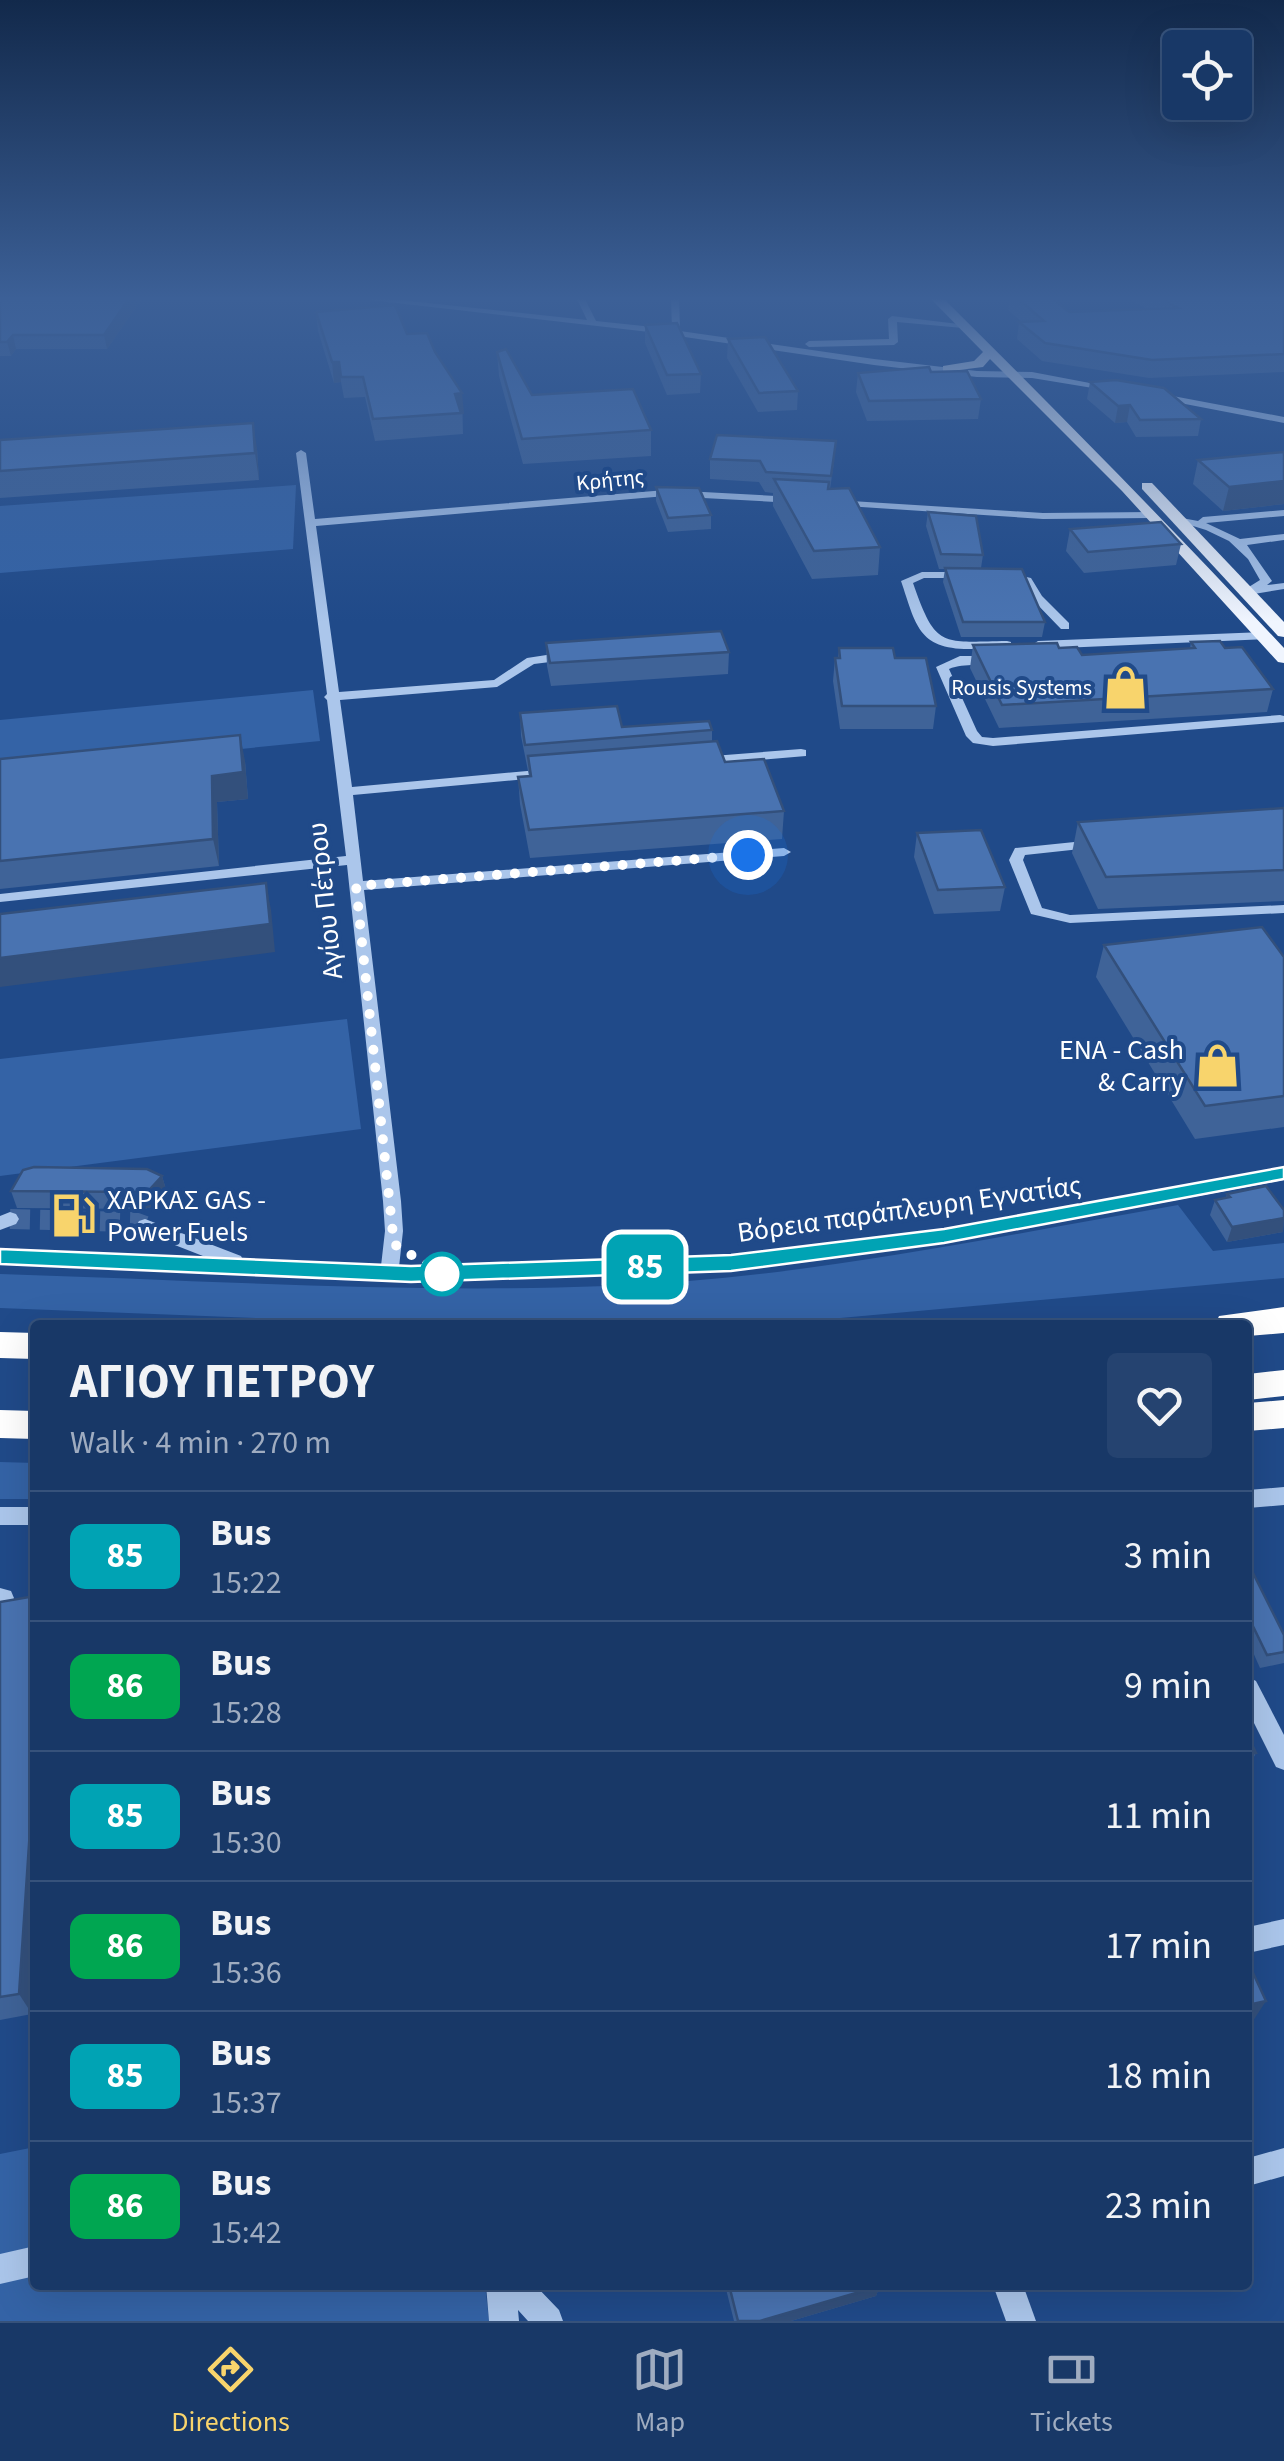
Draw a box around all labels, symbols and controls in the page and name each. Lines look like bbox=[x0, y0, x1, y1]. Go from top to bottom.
map controls bbox=[1162, 30, 1252, 120]
button: locate bbox=[1162, 30, 1252, 120]
street label: Κρήτης bbox=[575, 461, 646, 499]
shop icon: Rousis Systems bbox=[1101, 663, 1149, 711]
place label: Rousis Systems bbox=[951, 672, 1092, 704]
street label: Αγίου Πέτρου bbox=[297, 820, 353, 981]
your location bbox=[723, 830, 773, 880]
place label: ENA - Cash & Carry bbox=[1059, 1030, 1184, 1102]
shop icon: ENA - Cash & Carry bbox=[1193, 1041, 1241, 1089]
street label: Βόρεια παράπλευρη Εγνατίας bbox=[735, 1165, 1084, 1253]
place label: ΧΑΡΚΑΣ GAS - Power Fuels bbox=[107, 1180, 266, 1252]
fuel station icon: ΧΑΡΚΑΣ GAS - Power Fuels bbox=[50, 1191, 98, 1239]
line badge: 85 bbox=[600, 1234, 690, 1300]
text: 85 bbox=[627, 1242, 663, 1292]
unlabelled marker bbox=[421, 1253, 463, 1295]
text: ΑΓΙΟΥ ΠΕΤΡΟΥ bbox=[70, 1348, 374, 1416]
button: heart bbox=[1107, 1353, 1212, 1458]
text: Walk · 4 min · 270 m bbox=[70, 1420, 331, 1466]
text: Bus bbox=[210, 1506, 271, 1560]
text: 3 min bbox=[1124, 1529, 1212, 1583]
text: 85 bbox=[107, 1531, 143, 1581]
text: 15:22 bbox=[210, 1560, 282, 1606]
text: Bus bbox=[210, 1636, 271, 1690]
text: 9 min bbox=[1124, 1659, 1212, 1713]
text: 86 bbox=[107, 1661, 143, 1711]
text: 15:28 bbox=[210, 1690, 282, 1736]
text: Bus bbox=[210, 1766, 271, 1820]
text: 11 min bbox=[1105, 1789, 1212, 1843]
text: 85 bbox=[107, 1791, 143, 1841]
text: 15:30 bbox=[210, 1820, 282, 1866]
text: Bus bbox=[210, 1896, 271, 1950]
text: 17 min bbox=[1105, 1919, 1212, 1973]
text: 86 bbox=[107, 1921, 143, 1971]
text: 15:36 bbox=[210, 1950, 282, 1996]
text: Bus bbox=[210, 2026, 271, 2080]
text: 18 min bbox=[1105, 2049, 1212, 2103]
text: 85 bbox=[107, 2051, 143, 2101]
text: 15:37 bbox=[210, 2080, 282, 2126]
text: Bus bbox=[210, 2156, 271, 2210]
text: 23 min bbox=[1105, 2179, 1212, 2233]
text: 86 bbox=[107, 2181, 143, 2231]
text: 15:42 bbox=[210, 2210, 282, 2256]
tab: Directions bbox=[171, 2342, 290, 2442]
tab: Map bbox=[632, 2342, 687, 2442]
tab: Tickets bbox=[1030, 2342, 1113, 2442]

